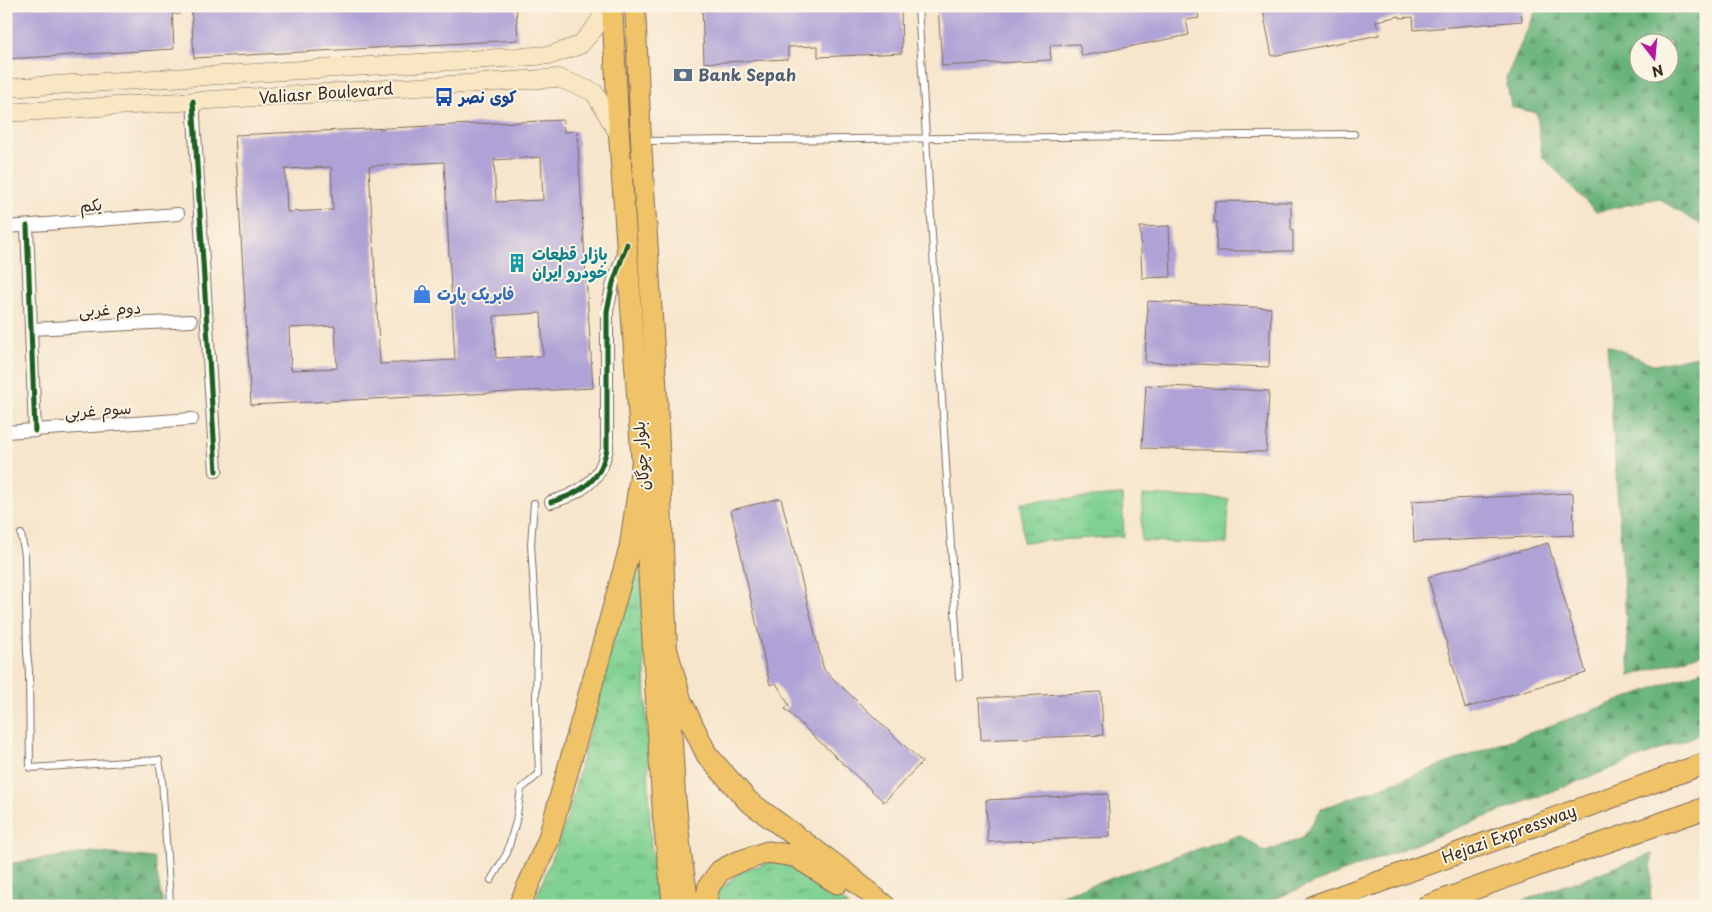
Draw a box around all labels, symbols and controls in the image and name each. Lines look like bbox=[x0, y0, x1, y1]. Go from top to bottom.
north arrow bbox=[1630, 32, 1680, 82]
text: N bbox=[1649, 59, 1666, 83]
place label: Bank Sepah bbox=[698, 62, 796, 86]
bank icon: Bank Sepah bbox=[672, 64, 694, 86]
street label: Valiasr Boulevard bbox=[258, 75, 394, 109]
place label: کوی نصر bbox=[457, 84, 517, 108]
bus stop icon: کوی نصر bbox=[433, 86, 455, 108]
street label: یکم bbox=[79, 191, 103, 219]
place label: بازار قطعات خودرو ایران bbox=[532, 241, 608, 283]
building icon: بازار قطعات خودرو ایران bbox=[506, 252, 528, 274]
place label: فابریک پارت bbox=[437, 281, 514, 305]
shop icon: فابریک پارت bbox=[411, 283, 433, 305]
street label: دوم غربی bbox=[78, 294, 142, 324]
street label: سوم غربی bbox=[64, 395, 132, 425]
street label: بلوار چوگان bbox=[626, 420, 654, 492]
street label: Hejazi Expressway bbox=[1438, 798, 1579, 869]

